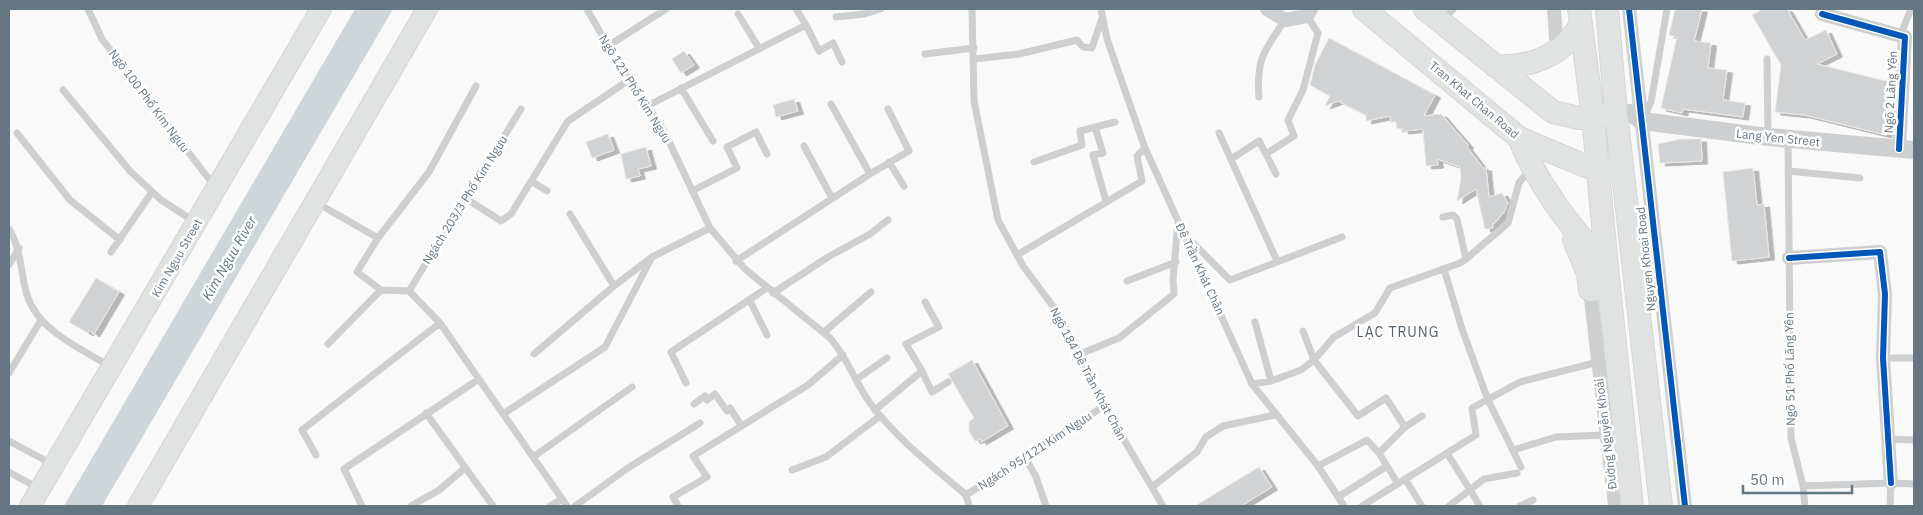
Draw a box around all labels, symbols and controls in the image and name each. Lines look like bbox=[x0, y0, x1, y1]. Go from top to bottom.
street label: Ngõ 121 Phố Kim Ngưu bbox=[596, 32, 675, 146]
street label: Ngõ 100 Phố Kim Ngưu bbox=[106, 46, 193, 155]
street label: Ngõ 2 Lãng Yên bbox=[1881, 50, 1900, 134]
street label: Tran Khat Chan Road bbox=[1426, 58, 1522, 142]
street label: Lang Yen Street bbox=[1735, 126, 1821, 149]
street label: Ngách 203/3 Phố Kim Ngưu bbox=[419, 133, 510, 267]
street label: Nguyen Khoai Road bbox=[1633, 206, 1658, 312]
water label: Kim Nguu River bbox=[198, 212, 261, 303]
street label: Kim Nguu Street bbox=[148, 216, 205, 300]
street label: Đê Trần Khát Chân bbox=[1173, 220, 1228, 317]
street label: Ngõ 184 Đê Trần Khát Chân bbox=[1047, 305, 1130, 443]
street label: Ngõ 51 Phố Lãng Yên bbox=[1781, 312, 1798, 426]
district label: LẠC TRUNG bbox=[1357, 323, 1439, 341]
street label: Đường Nguyễn Khoái bbox=[1591, 378, 1620, 491]
street label: Ngách 95/121 Kim Ngưu bbox=[975, 408, 1094, 493]
scale bar bbox=[1743, 462, 1852, 494]
text: 50 m bbox=[1750, 470, 1785, 489]

